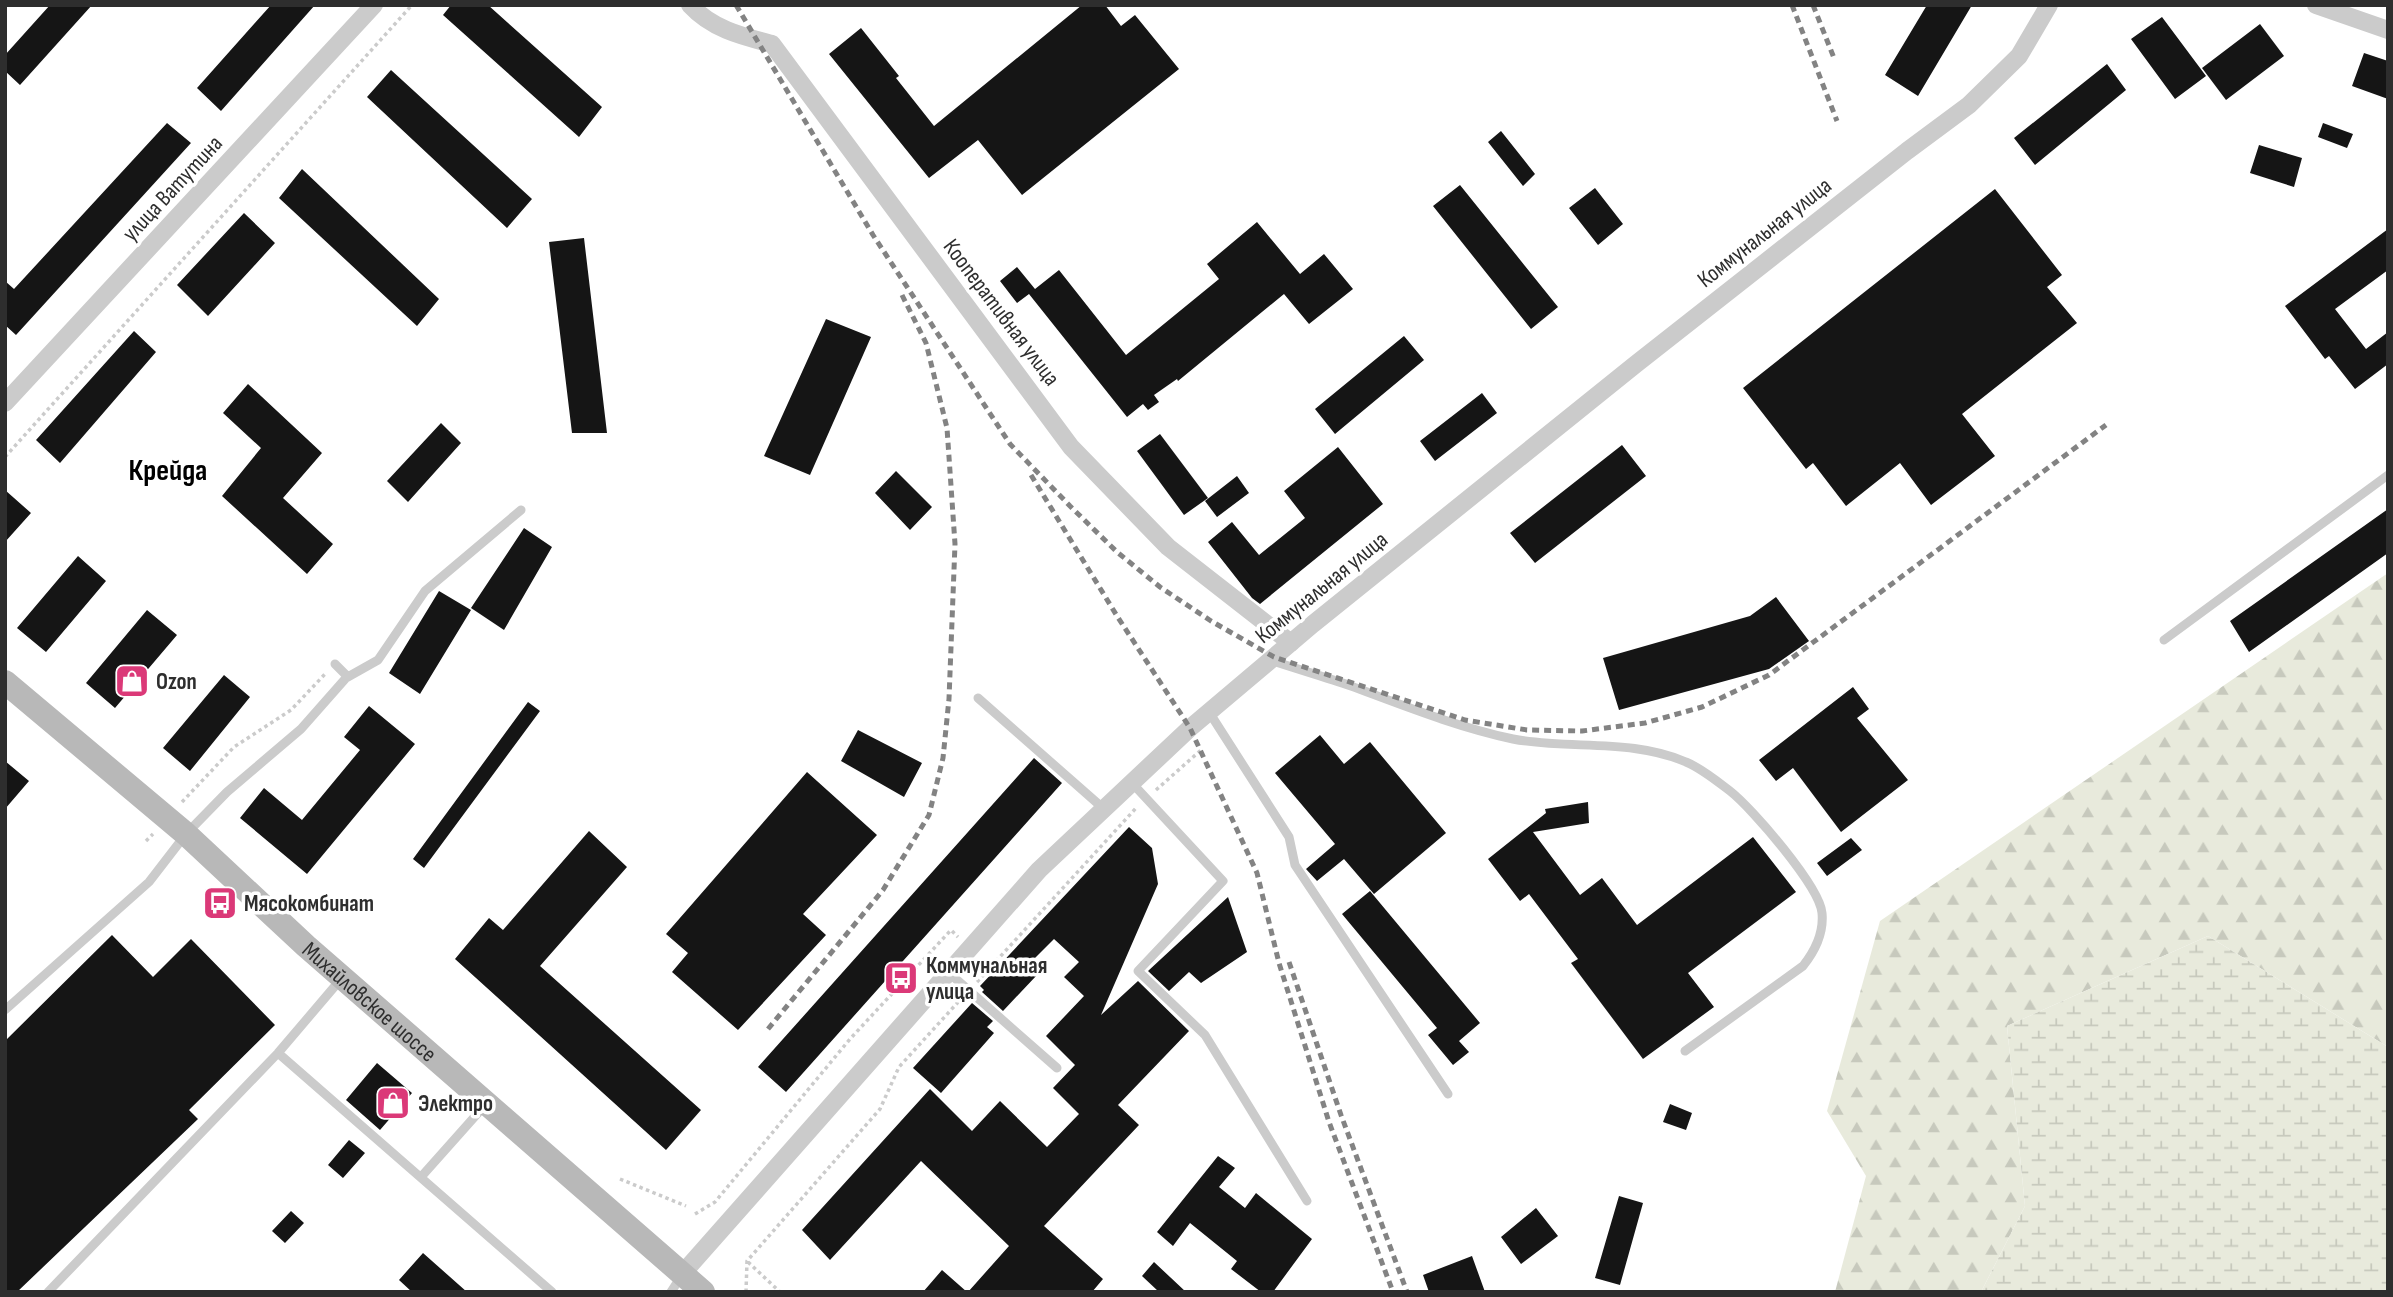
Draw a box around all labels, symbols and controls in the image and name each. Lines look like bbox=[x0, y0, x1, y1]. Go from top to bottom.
street label: улица Ватутина bbox=[117, 130, 229, 247]
street label: Коммунальная улица bbox=[1692, 172, 1837, 294]
street label: Кооперативная улица bbox=[937, 234, 1066, 392]
district label: Крейда bbox=[129, 453, 207, 489]
street label: Коммунальная улица bbox=[1250, 526, 1394, 650]
shop icon: Ozon bbox=[113, 662, 151, 700]
place label: Ozon bbox=[156, 668, 197, 696]
bus stop icon: Мясокомбинат bbox=[201, 884, 239, 922]
place label: Мясокомбинат bbox=[244, 890, 374, 918]
street label: Михайловское шоссе bbox=[296, 936, 442, 1068]
place label: Коммунальная улица bbox=[926, 952, 1047, 1006]
bus stop icon: Коммунальная улица bbox=[882, 959, 920, 997]
shop icon: Электро bbox=[374, 1084, 412, 1122]
place label: Электро bbox=[418, 1090, 493, 1118]

